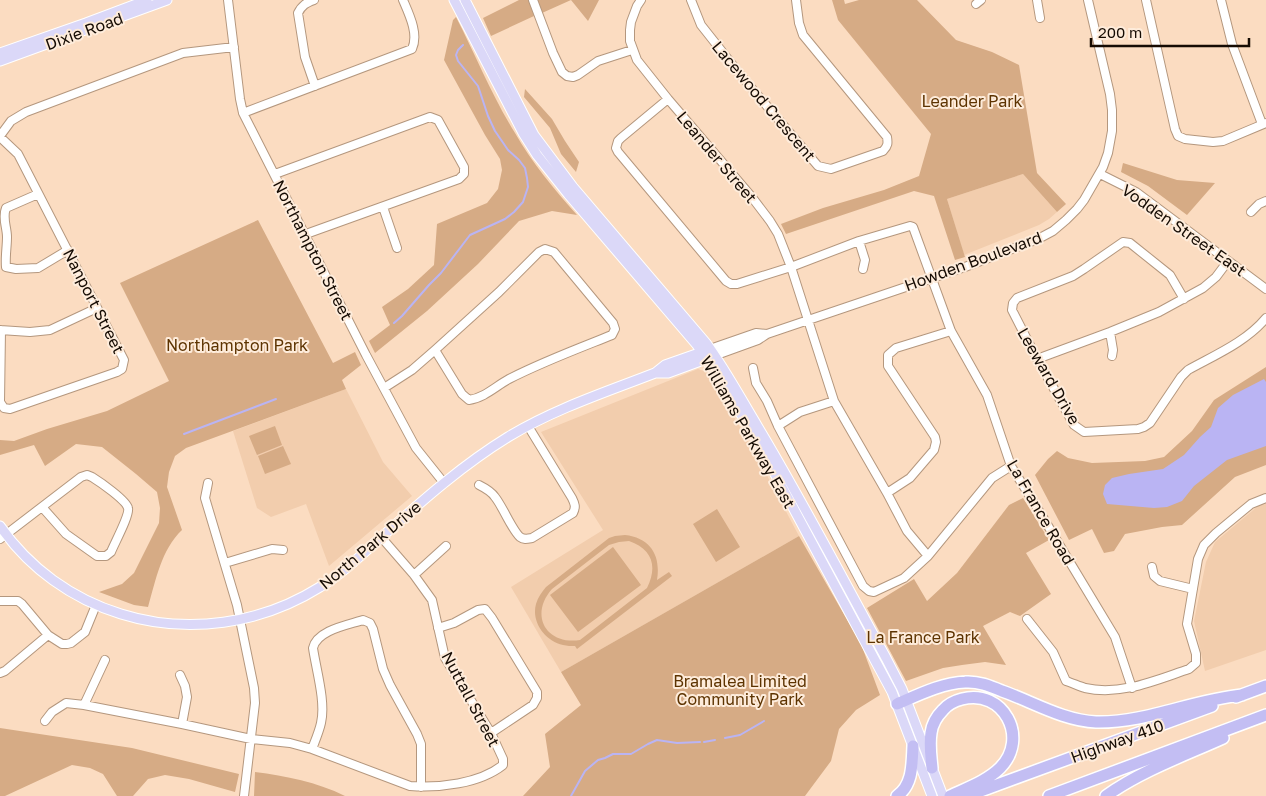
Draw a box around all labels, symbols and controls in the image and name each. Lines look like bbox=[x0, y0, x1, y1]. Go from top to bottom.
street label: Dixie Road bbox=[42, 8, 126, 54]
scale bar bbox=[1091, 15, 1248, 47]
text: 200 m bbox=[1098, 23, 1142, 41]
street label: Lacewood Crescent bbox=[708, 37, 820, 165]
park label: Leander Park bbox=[921, 91, 1023, 111]
street label: Leander Street bbox=[673, 107, 761, 207]
street label: Northampton Street bbox=[269, 176, 357, 324]
street label: Vodden Street East bbox=[1118, 180, 1250, 280]
street label: Howden Boulevard bbox=[902, 227, 1044, 295]
street label: Nanport Street bbox=[59, 245, 129, 357]
street label: Leeward Drive bbox=[1013, 324, 1085, 428]
park label: Northampton Park bbox=[166, 335, 308, 355]
street label: Williams Parkway East bbox=[696, 352, 800, 512]
street label: La France Road bbox=[1003, 456, 1079, 568]
street label: North Park Drive bbox=[315, 497, 425, 593]
park label: La France Park bbox=[866, 627, 980, 647]
street label: Nuttall Street bbox=[437, 648, 505, 750]
park label: Bramalea Limited Community Park bbox=[673, 671, 807, 709]
street label: Highway 410 bbox=[1068, 715, 1166, 767]

